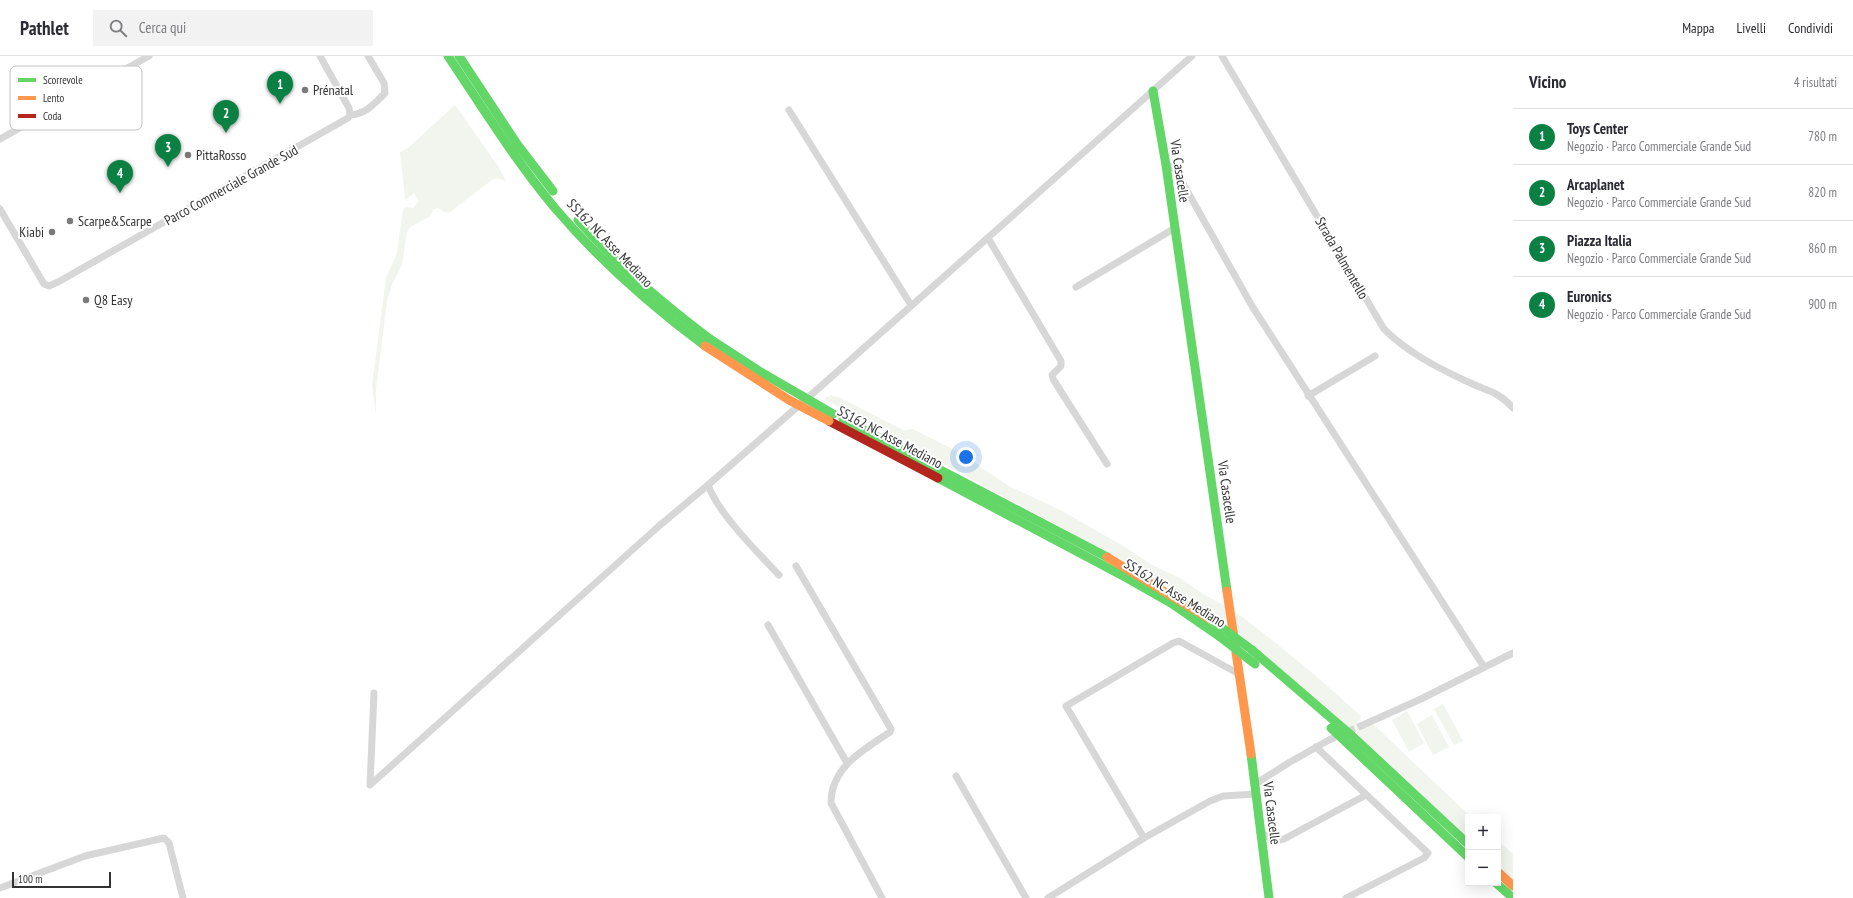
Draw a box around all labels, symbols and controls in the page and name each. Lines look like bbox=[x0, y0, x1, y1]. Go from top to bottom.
search box bbox=[93, 10, 373, 46]
text: Pathlet bbox=[20, 16, 69, 40]
icon: search bbox=[107, 17, 129, 39]
text: Cerca qui bbox=[139, 18, 186, 37]
text: Mappa bbox=[1682, 19, 1714, 37]
text: Livelli bbox=[1736, 19, 1766, 37]
text: Condividi bbox=[1788, 19, 1833, 37]
legend bbox=[10, 66, 142, 130]
pin: 1 bbox=[267, 71, 293, 104]
text: Vicino bbox=[1529, 71, 1566, 93]
text: Scorrevole bbox=[43, 73, 83, 87]
text: 4 risultati bbox=[1794, 74, 1837, 91]
place label: Prénatal bbox=[313, 81, 354, 99]
marker: Prénatal bbox=[300, 85, 310, 95]
text: Lento bbox=[43, 91, 64, 105]
pin: 2 bbox=[213, 100, 239, 133]
text: Coda bbox=[43, 109, 62, 123]
text: Toys Center bbox=[1567, 119, 1628, 138]
text: 1 bbox=[1539, 128, 1545, 145]
text: 780 m bbox=[1808, 128, 1837, 145]
pin: 3 bbox=[155, 134, 181, 167]
street label: Via Casacelle bbox=[1166, 137, 1194, 204]
text: Negozio · Parco Commerciale Grande Sud bbox=[1567, 138, 1751, 155]
street label: Parco Commerciale Grande Sud bbox=[161, 141, 301, 229]
place label: PittaRosso bbox=[196, 146, 246, 164]
marker: PittaRosso bbox=[183, 150, 193, 160]
pin: 4 bbox=[107, 160, 133, 193]
text: Arcaplanet bbox=[1567, 175, 1624, 194]
text: 2 bbox=[1539, 184, 1545, 201]
text: 820 m bbox=[1808, 184, 1837, 201]
text: Negozio · Parco Commerciale Grande Sud bbox=[1567, 194, 1751, 211]
street label: SS162 NC Asse Mediano bbox=[563, 195, 657, 291]
place label: Scarpe&Scarpe bbox=[78, 212, 152, 230]
street label: Strada Palmentello bbox=[1311, 214, 1373, 302]
marker: Scarpe&Scarpe bbox=[65, 216, 75, 226]
place label: Kiabi bbox=[19, 223, 44, 241]
marker: Kiabi bbox=[47, 227, 57, 237]
text: Piazza Italia bbox=[1567, 231, 1632, 250]
text: 3 bbox=[1539, 240, 1545, 257]
text: 860 m bbox=[1808, 240, 1837, 257]
text: Negozio · Parco Commerciale Grande Sud bbox=[1567, 250, 1751, 267]
text: Euronics bbox=[1567, 287, 1612, 306]
place label: Q8 Easy bbox=[94, 291, 133, 309]
marker: Q8 Easy bbox=[81, 295, 91, 305]
text: 4 bbox=[1539, 296, 1545, 313]
text: 900 m bbox=[1808, 296, 1837, 313]
text: Negozio · Parco Commerciale Grande Sud bbox=[1567, 306, 1751, 323]
street label: SS162 NC Asse Mediano bbox=[834, 402, 946, 472]
your location bbox=[956, 447, 976, 467]
street label: Via Casacelle bbox=[1214, 459, 1240, 525]
street label: SS162 NC Asse Mediano bbox=[1121, 555, 1229, 631]
street label: Via Casacelle bbox=[1259, 780, 1285, 846]
map controls bbox=[1465, 814, 1501, 886]
button: + bbox=[1465, 814, 1501, 850]
button: − bbox=[1465, 850, 1501, 886]
scale bar bbox=[12, 870, 111, 889]
text: 100 m bbox=[18, 872, 42, 886]

